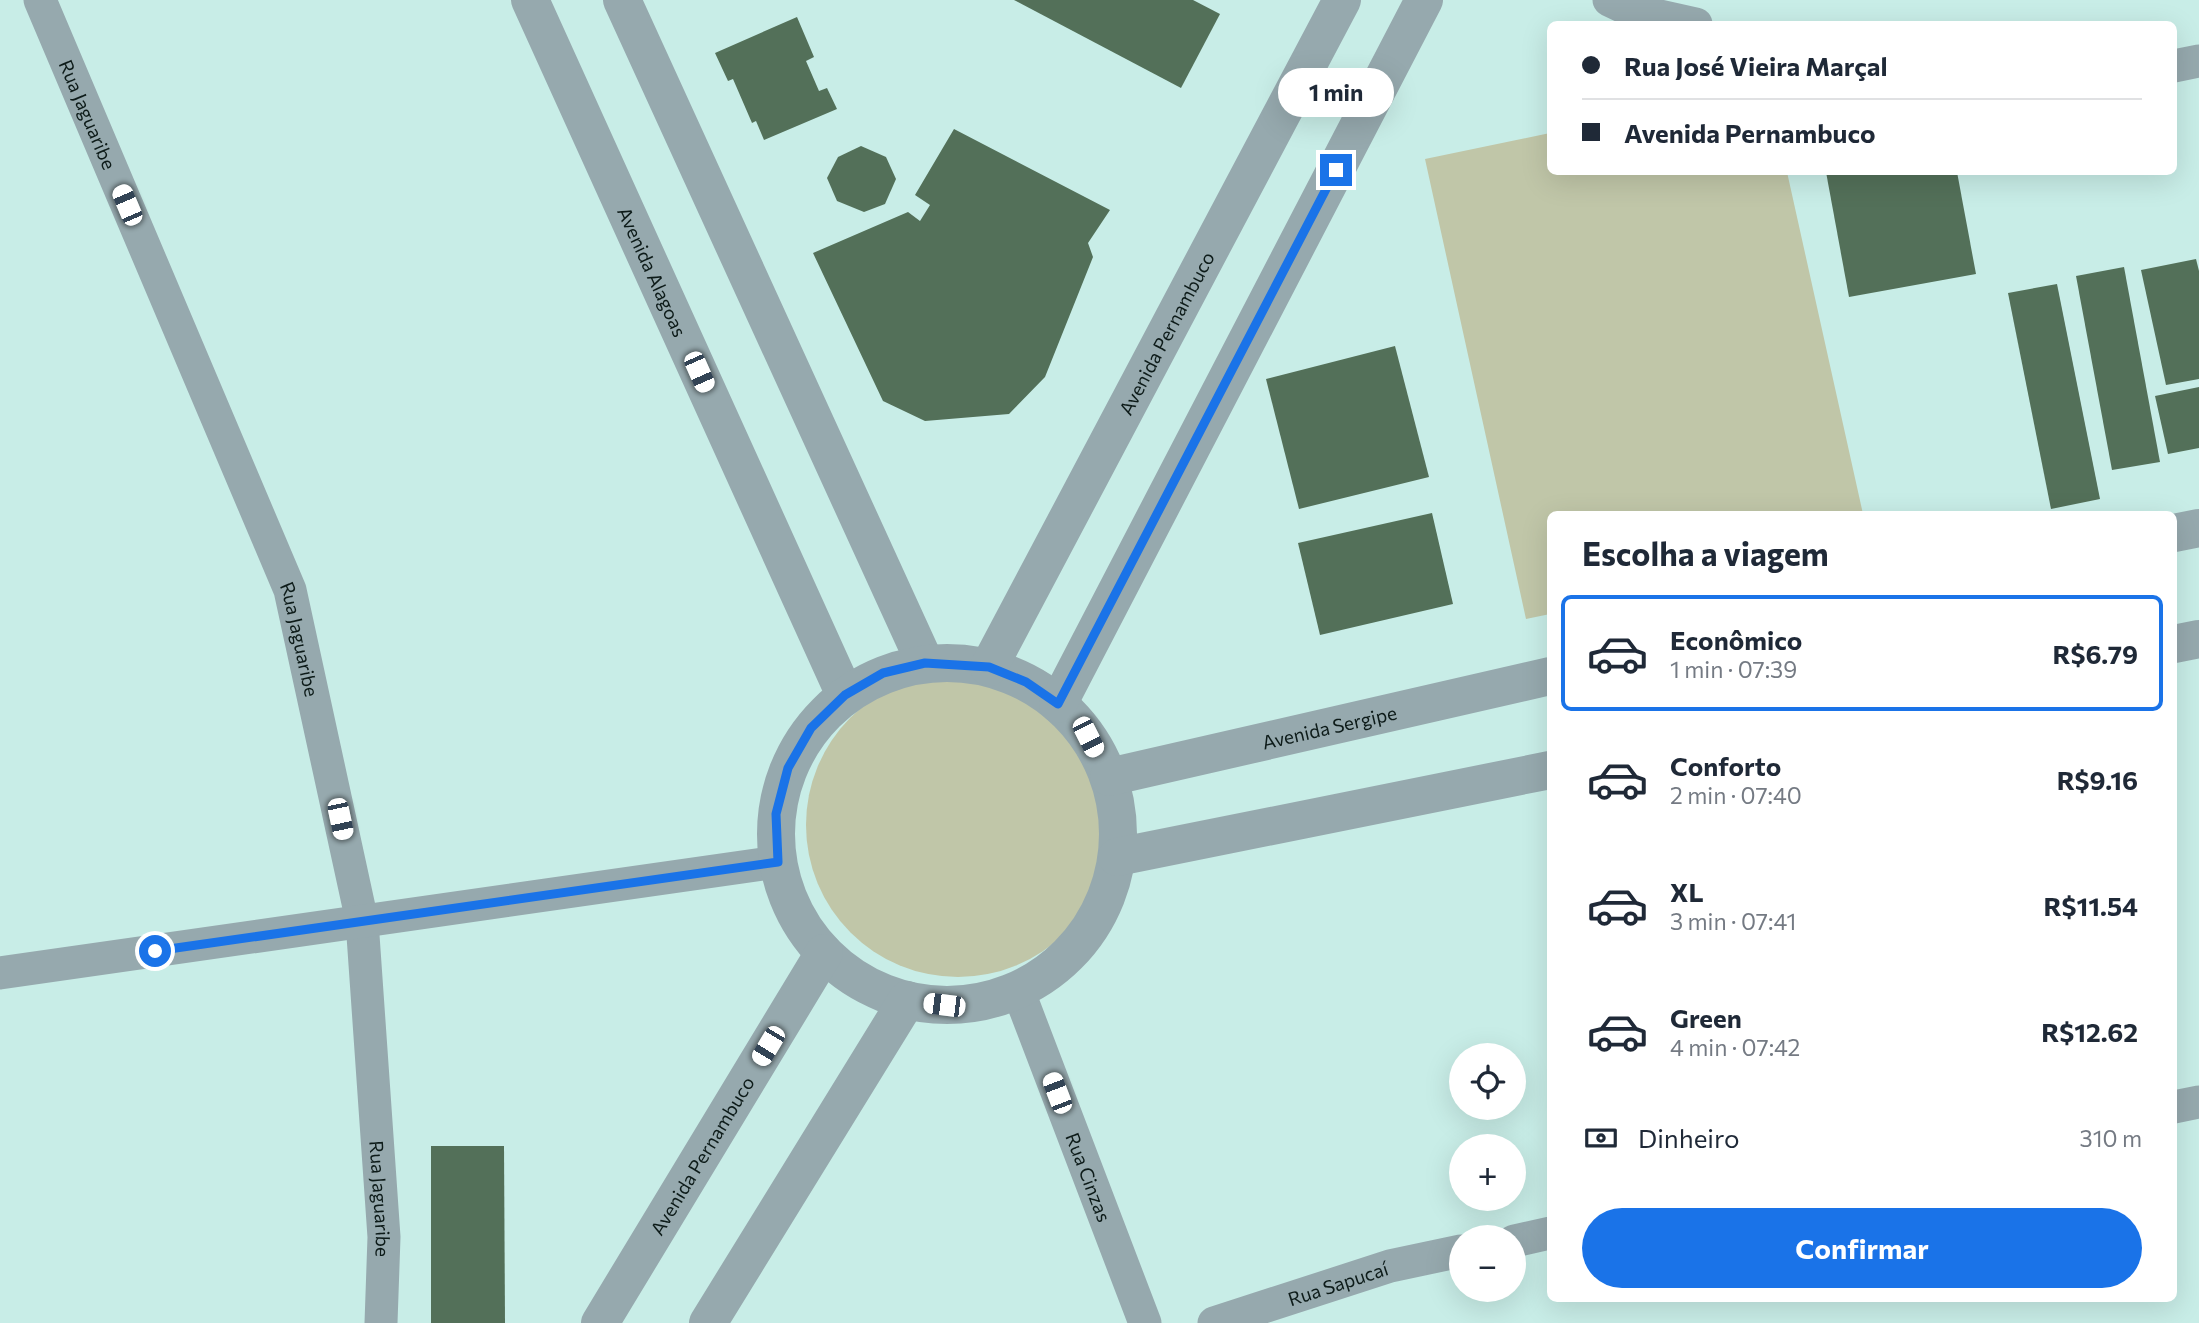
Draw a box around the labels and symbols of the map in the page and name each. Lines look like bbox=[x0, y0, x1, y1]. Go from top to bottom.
street label: Rua Jaguaribe bbox=[55, 56, 122, 173]
callout: 1 min bbox=[1278, 68, 1394, 118]
route end bbox=[1320, 154, 1352, 186]
car bbox=[110, 182, 145, 228]
street label: Avenida Alagoas bbox=[614, 203, 692, 340]
street label: Avenida Pernambuco bbox=[1113, 247, 1218, 418]
car bbox=[681, 349, 718, 395]
street label: Rua Jaguaribe bbox=[276, 578, 324, 699]
street label: Avenida Sergipe bbox=[1260, 700, 1399, 753]
car bbox=[1070, 714, 1107, 760]
car bbox=[326, 796, 355, 842]
route start bbox=[139, 935, 171, 967]
car bbox=[922, 992, 967, 1018]
car bbox=[749, 1023, 788, 1069]
car bbox=[1040, 1070, 1075, 1116]
street label: Avenida Pernambuco bbox=[645, 1072, 758, 1239]
street label: Rua Cinzas bbox=[1062, 1129, 1117, 1225]
street label: Rua Jaguaribe bbox=[366, 1140, 396, 1258]
street label: Rua Sapucaí bbox=[1285, 1256, 1392, 1310]

